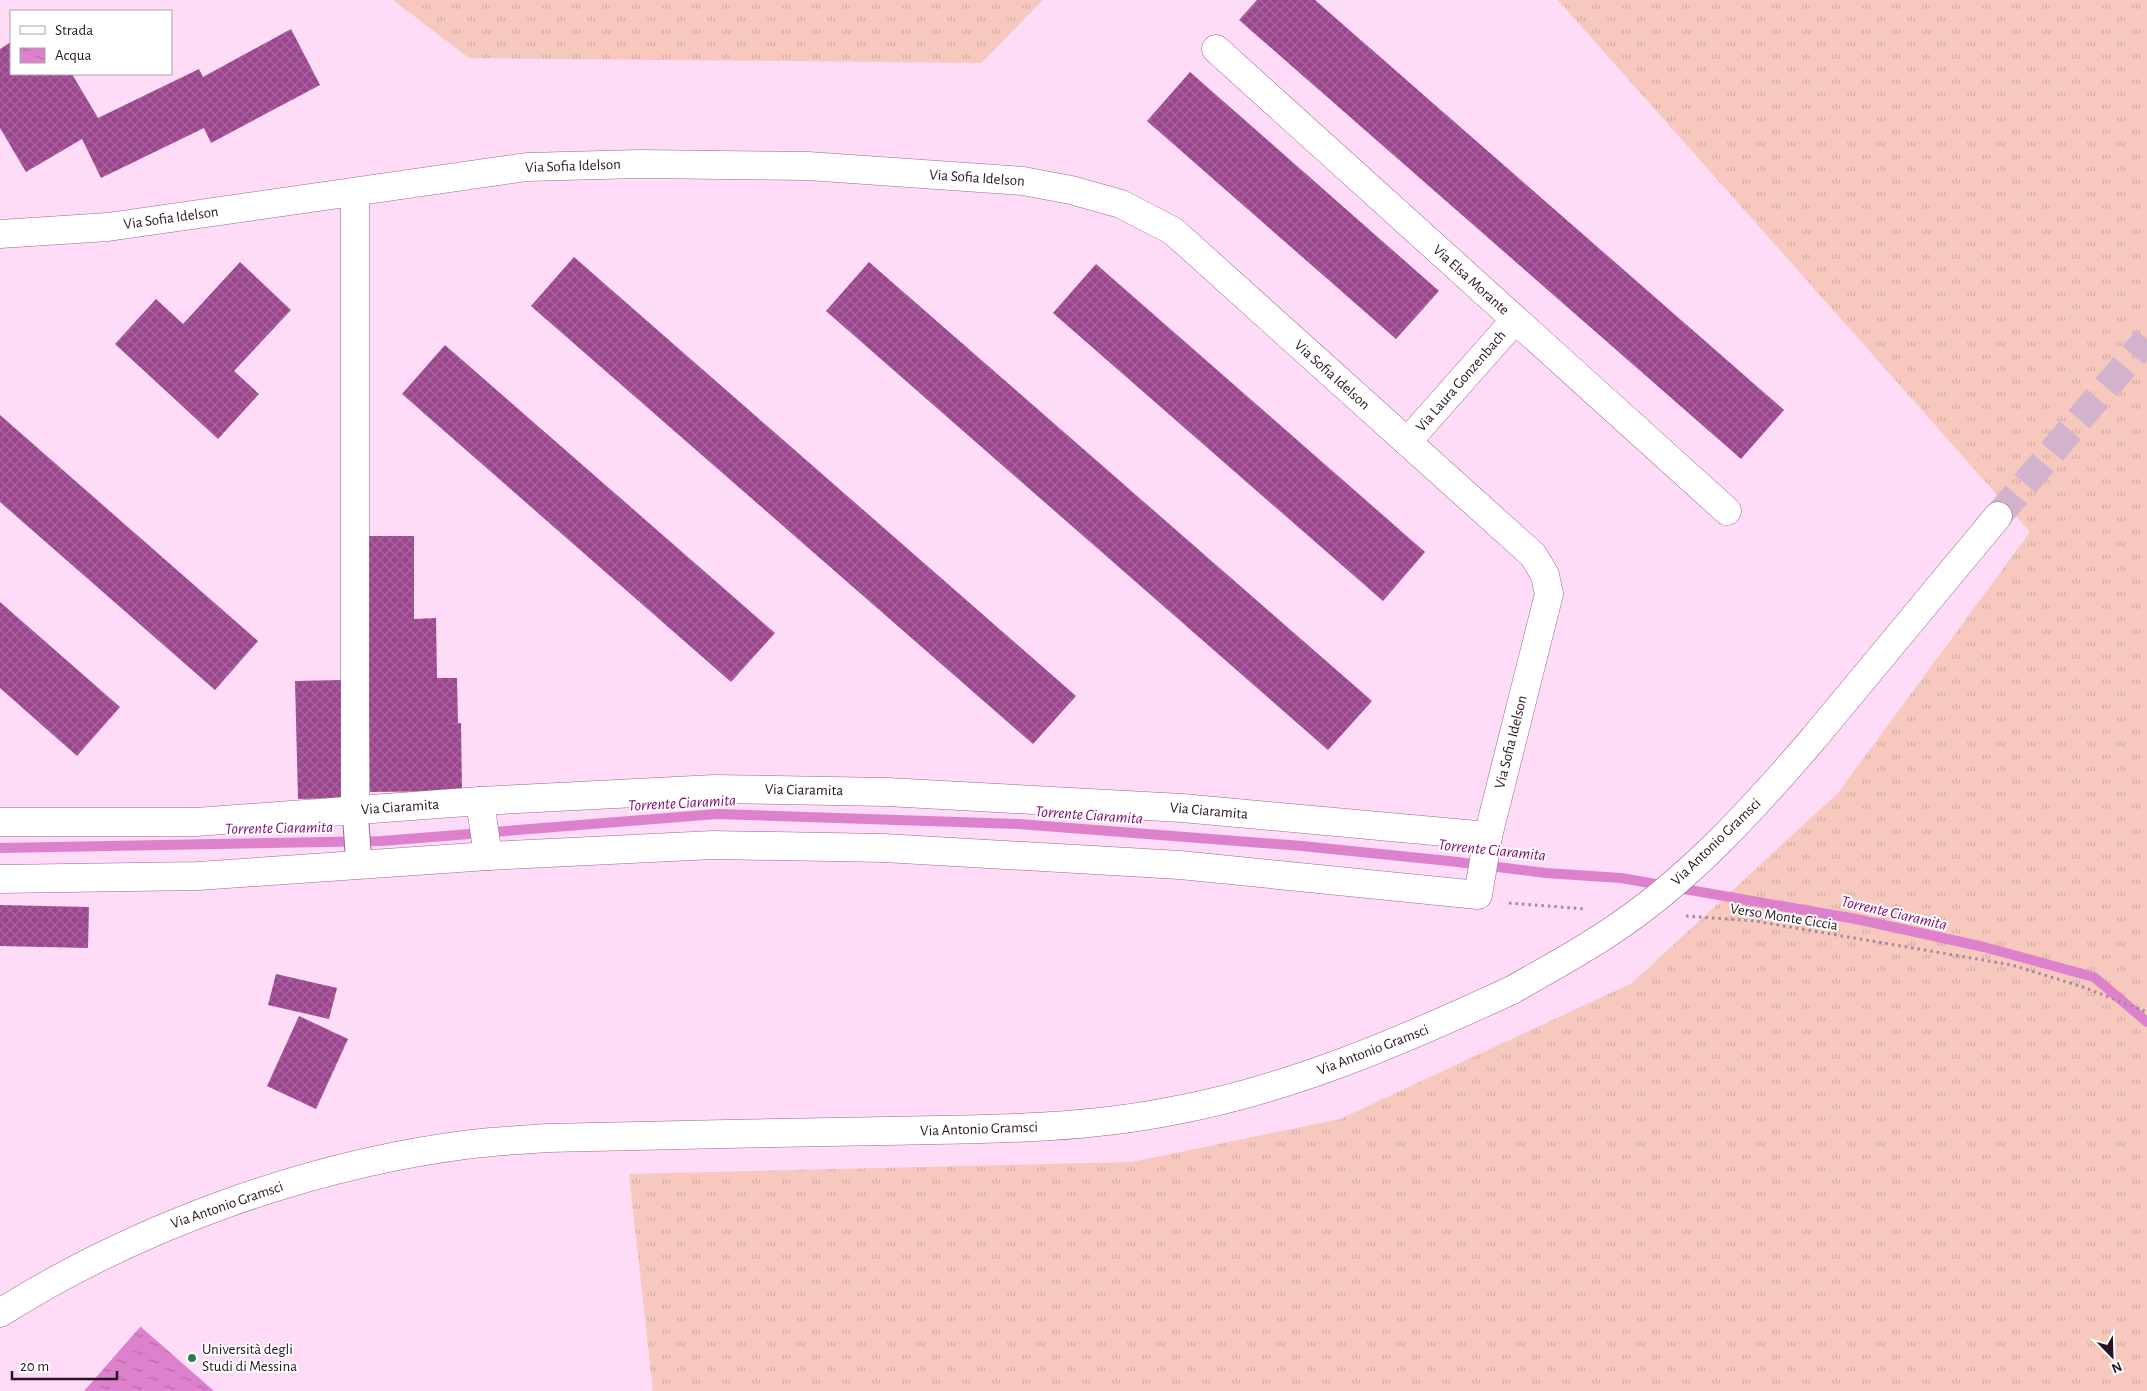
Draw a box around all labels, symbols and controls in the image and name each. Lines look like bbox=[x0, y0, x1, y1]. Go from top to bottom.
legend bbox=[10, 10, 172, 75]
text: Strada bbox=[55, 23, 93, 38]
text: Acqua bbox=[55, 48, 91, 63]
street label: Via Sofia Idelson bbox=[525, 157, 621, 175]
street label: Via Sofia Idelson bbox=[929, 167, 1025, 189]
street label: Via Sofia Idelson bbox=[123, 204, 219, 232]
street label: Via Elsa Morante bbox=[1430, 242, 1512, 318]
street label: Via Laura Gonzenbach bbox=[1413, 327, 1509, 435]
street label: Via Sofia Idelson bbox=[1291, 337, 1373, 413]
street label: Via Sofia Idelson bbox=[1492, 694, 1530, 790]
street label: Via Ciaramita bbox=[765, 782, 843, 798]
water label: Torrente Ciaramita bbox=[628, 792, 736, 814]
street label: Via Antonio Gramsci bbox=[1668, 796, 1764, 888]
street label: Via Ciaramita bbox=[360, 797, 440, 817]
street label: Via Ciaramita bbox=[1169, 800, 1249, 822]
water label: Torrente Ciaramita bbox=[1034, 803, 1144, 827]
water label: Torrente Ciaramita bbox=[225, 819, 333, 837]
water label: Torrente Ciaramita bbox=[1437, 836, 1547, 864]
water label: Torrente Ciaramita bbox=[1839, 893, 1949, 933]
street label: Verso Monte Ciccia bbox=[1729, 901, 1839, 933]
street label: Via Antonio Gramsci bbox=[1315, 1022, 1431, 1078]
street label: Via Antonio Gramsci bbox=[920, 1119, 1038, 1139]
street label: Via Antonio Gramsci bbox=[169, 1179, 285, 1231]
north arrow bbox=[2087, 1331, 2137, 1381]
place label: Università degli Studi di Messina bbox=[202, 1342, 297, 1374]
scale bar bbox=[12, 1348, 118, 1380]
marker: Università degli Studi di Messina bbox=[186, 1352, 198, 1364]
text: 20 m bbox=[20, 1359, 49, 1374]
text: N bbox=[2109, 1359, 2124, 1375]

